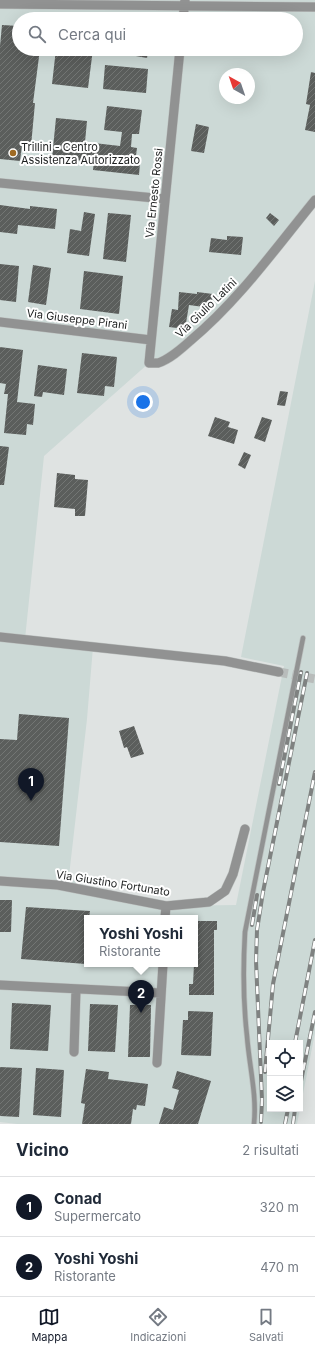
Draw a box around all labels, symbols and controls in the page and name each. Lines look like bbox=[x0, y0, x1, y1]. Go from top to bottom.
search box bbox=[12, 12, 303, 56]
icon: search bbox=[26, 23, 48, 45]
text: Cerca qui bbox=[58, 25, 126, 44]
north arrow bbox=[219, 68, 255, 104]
place label: Trillini - Centro Assistenza Autorizzato bbox=[21, 140, 140, 167]
street label: Via Ernesto Rossi bbox=[142, 147, 166, 239]
marker: Trillini - Centro Assistenza Autorizzato bbox=[8, 148, 18, 158]
street label: Via Giulio Latini bbox=[172, 275, 240, 341]
street label: Via Giuseppe Pirani bbox=[26, 306, 128, 332]
your location bbox=[133, 392, 153, 412]
pin: 1 bbox=[18, 768, 44, 801]
street label: Via Giustino Fortunato bbox=[55, 867, 171, 899]
popup bbox=[84, 915, 198, 967]
text: Yoshi Yoshi bbox=[99, 924, 183, 943]
text: Ristorante bbox=[99, 943, 161, 959]
pin: 2 bbox=[128, 980, 154, 1013]
map controls bbox=[267, 1040, 303, 1112]
button: locate bbox=[267, 1040, 303, 1076]
button: layers bbox=[267, 1076, 303, 1112]
text: Vicino bbox=[16, 1140, 69, 1160]
text: 2 risultati bbox=[242, 1142, 299, 1158]
text: Conad bbox=[54, 1189, 102, 1208]
text: 1 bbox=[26, 1199, 32, 1215]
text: 320 m bbox=[260, 1199, 299, 1215]
text: Supermercato bbox=[54, 1208, 141, 1224]
text: Yoshi Yoshi bbox=[54, 1249, 138, 1268]
text: 2 bbox=[25, 1259, 33, 1275]
text: 470 m bbox=[260, 1259, 299, 1275]
text: Ristorante bbox=[54, 1268, 116, 1284]
tab: Mappa bbox=[31, 1306, 67, 1344]
tab: Indicazioni bbox=[130, 1306, 186, 1344]
tab: Salvati bbox=[249, 1306, 284, 1344]

